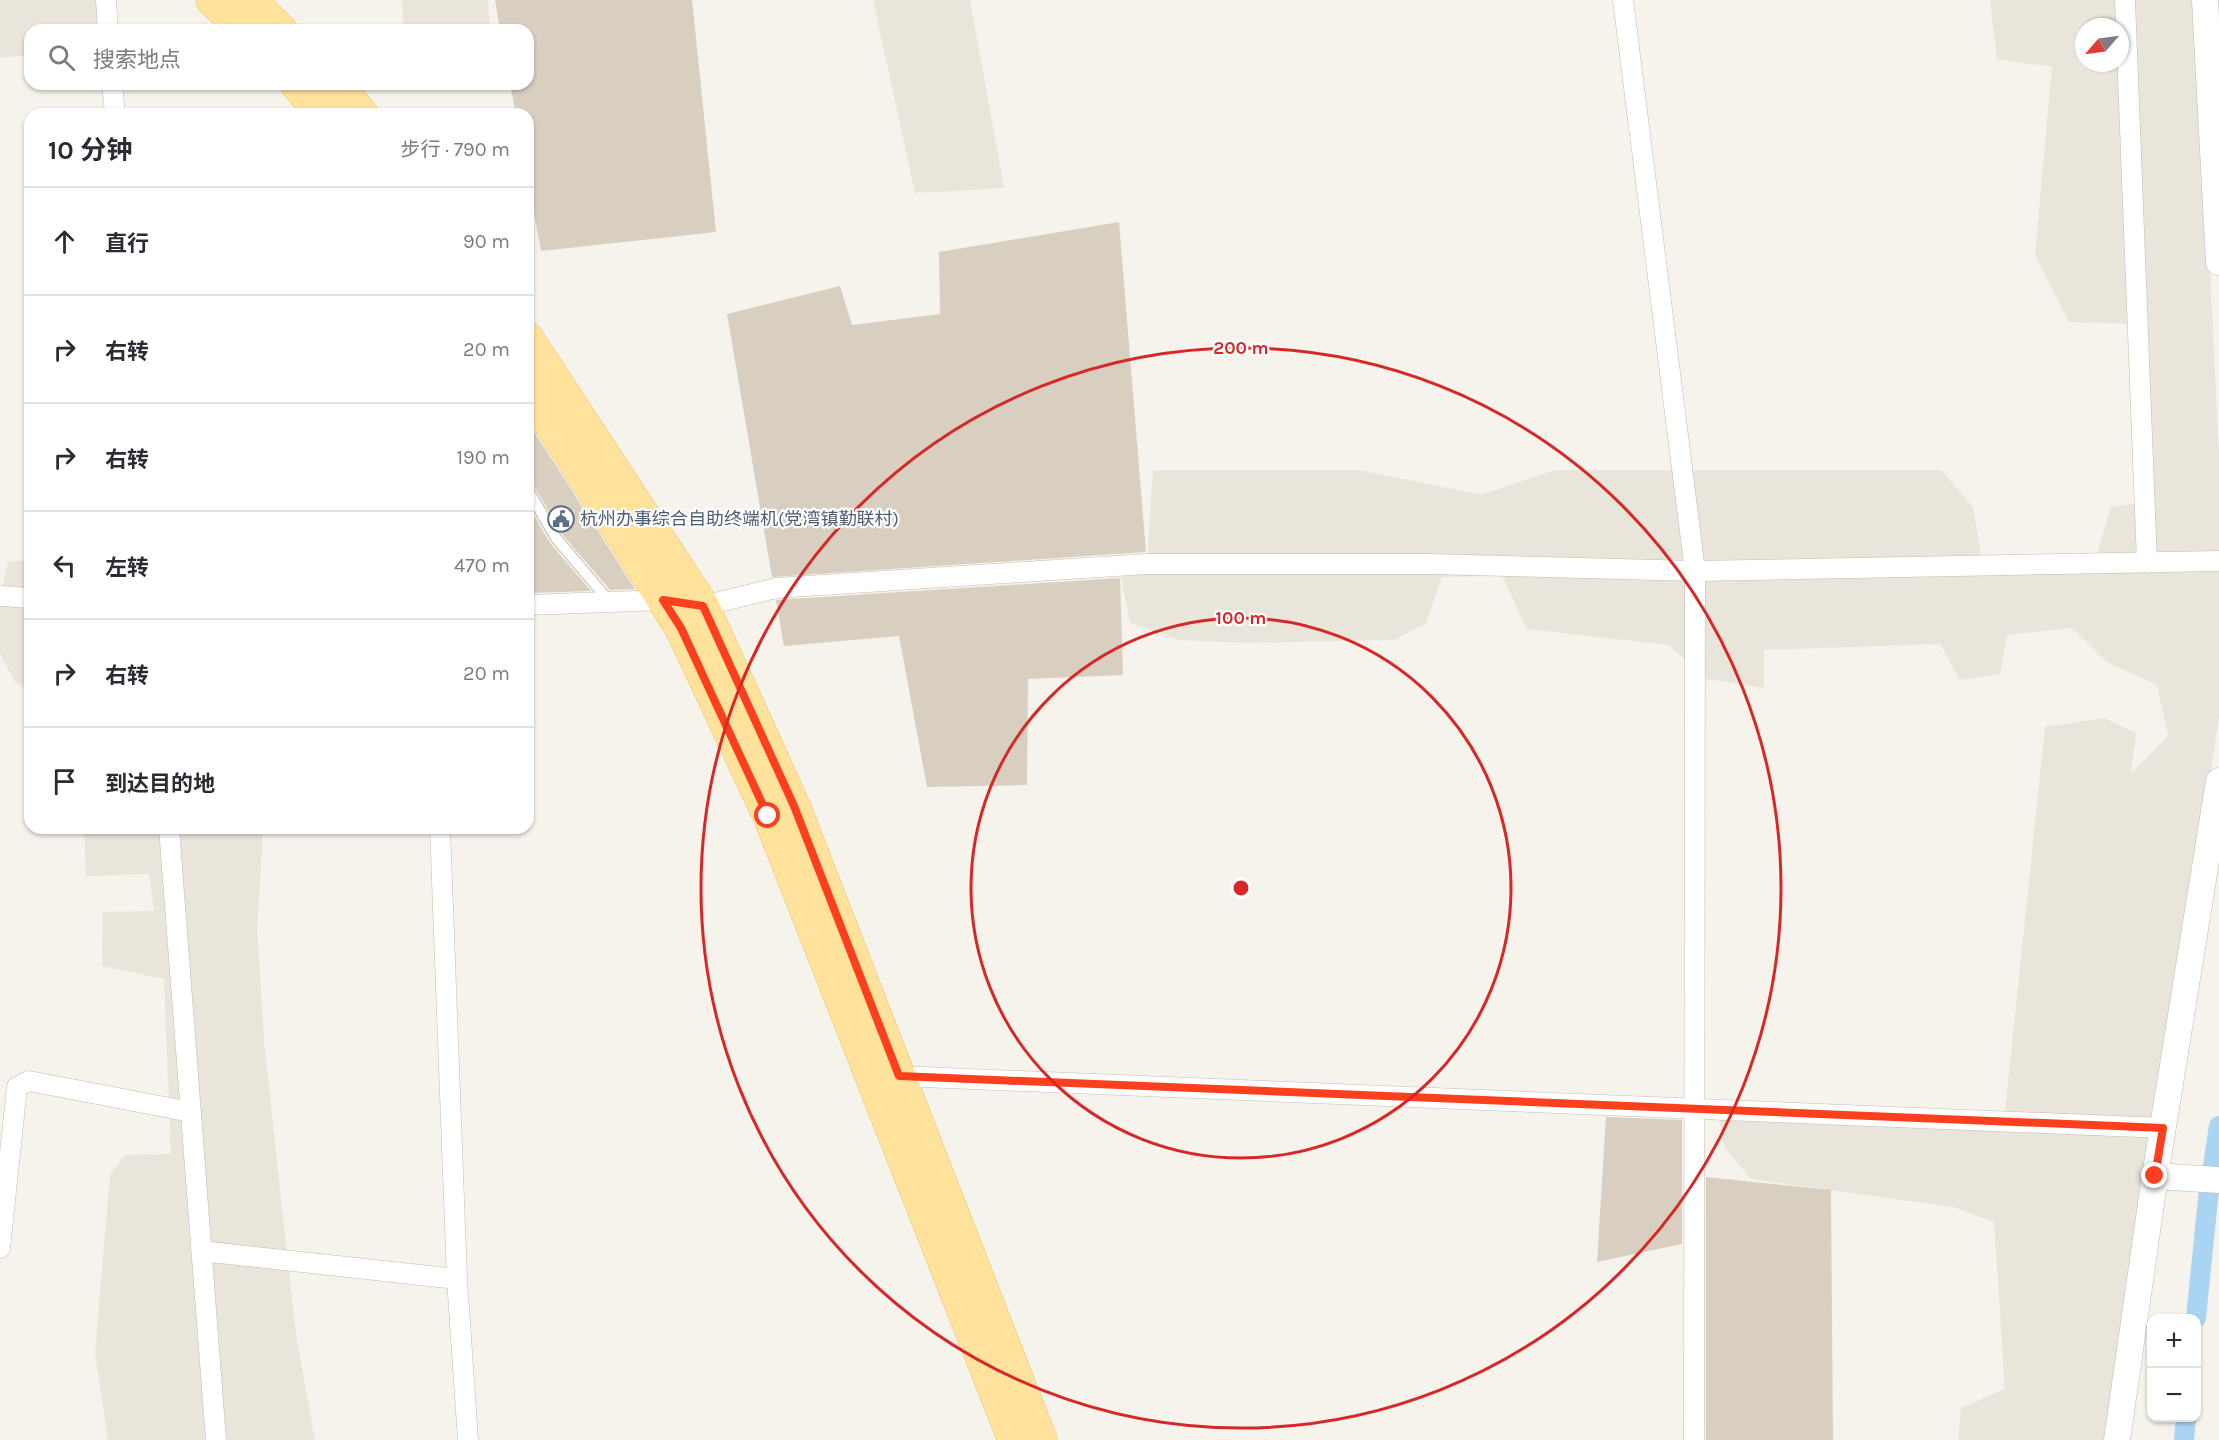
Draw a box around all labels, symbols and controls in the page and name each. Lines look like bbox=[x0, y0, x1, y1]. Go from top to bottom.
north arrow bbox=[2075, 18, 2129, 72]
search box bbox=[24, 24, 534, 90]
icon: search bbox=[45, 41, 78, 74]
text: 搜索地点 bbox=[93, 47, 181, 73]
text: 10 分钟 bbox=[48, 135, 132, 166]
text: 步行 · 790 m bbox=[401, 138, 510, 161]
icon: ahead bbox=[48, 225, 81, 258]
text: 90 m bbox=[463, 230, 510, 253]
text: 直行 bbox=[105, 231, 149, 257]
icon: right bbox=[48, 333, 81, 366]
text: 200 m bbox=[1213, 337, 1269, 359]
text: 20 m bbox=[463, 338, 510, 361]
text: 右转 bbox=[105, 339, 149, 365]
icon: right bbox=[48, 441, 81, 474]
text: 190 m bbox=[456, 446, 510, 469]
text: 右转 bbox=[105, 447, 149, 473]
public building icon: 杭州办事综合自助终端机(党湾镇勤联村) bbox=[546, 504, 576, 534]
place label: 杭州办事综合自助终端机(党湾镇勤联村) bbox=[580, 508, 899, 530]
icon: left bbox=[48, 549, 81, 582]
text: 470 m bbox=[454, 554, 510, 577]
text: 左转 bbox=[105, 555, 149, 581]
text: 100 m bbox=[1216, 607, 1266, 629]
icon: right bbox=[48, 657, 81, 690]
text: 20 m bbox=[463, 662, 510, 685]
text: 右转 bbox=[105, 663, 149, 689]
icon: arrive bbox=[48, 765, 81, 798]
text: 到达目的地 bbox=[105, 771, 215, 797]
route start bbox=[754, 802, 780, 828]
centre of rings bbox=[1231, 878, 1251, 898]
route end bbox=[2141, 1162, 2167, 1188]
map controls bbox=[2147, 1314, 2201, 1422]
button: + bbox=[2147, 1314, 2201, 1368]
button: − bbox=[2147, 1368, 2201, 1422]

